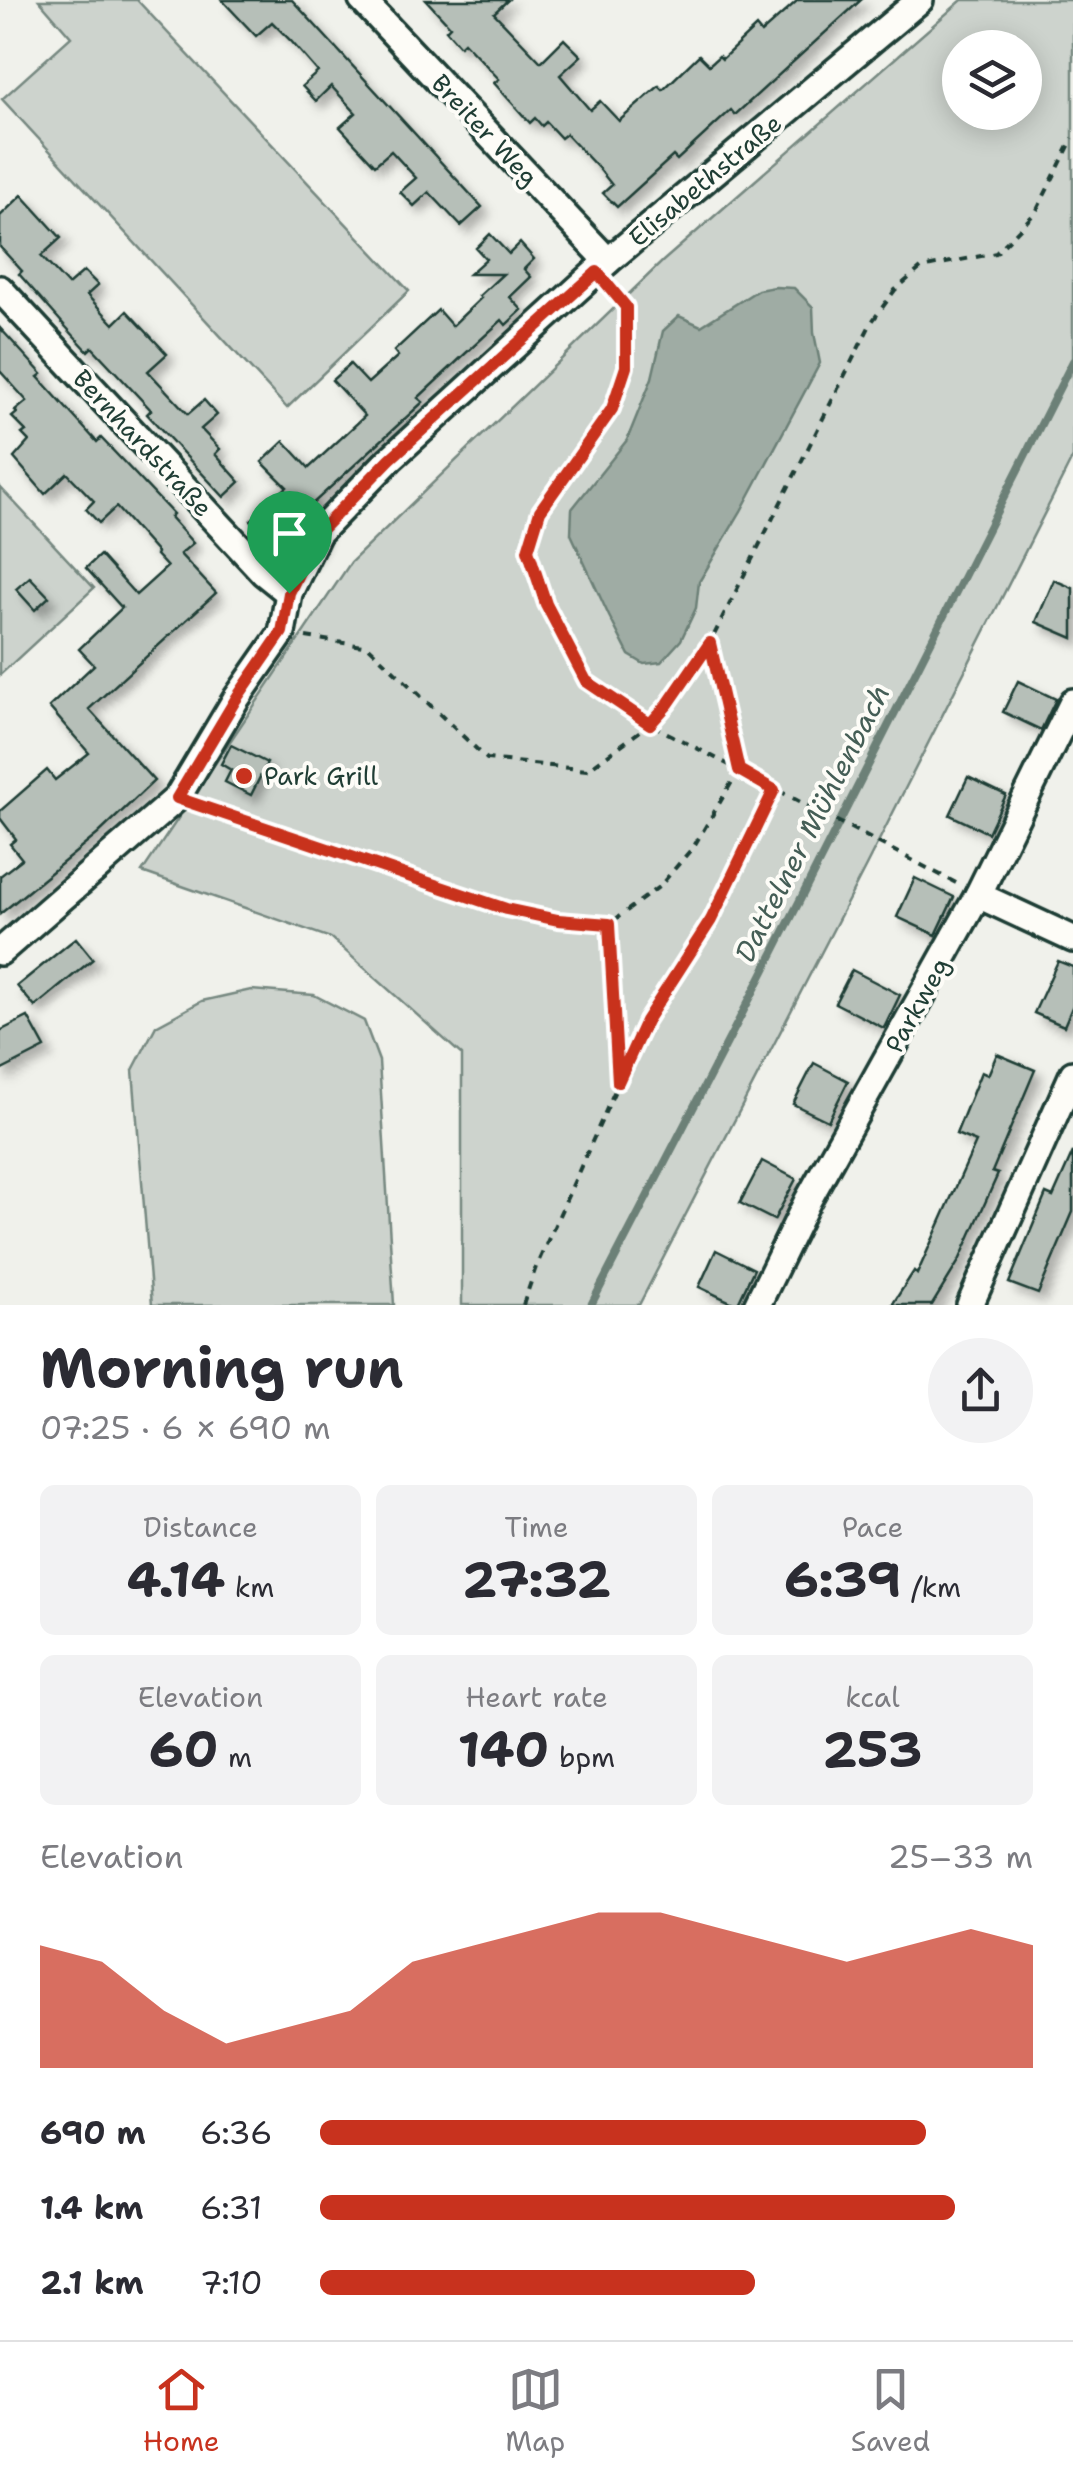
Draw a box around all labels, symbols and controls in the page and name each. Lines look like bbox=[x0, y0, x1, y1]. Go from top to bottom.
map controls bbox=[942, 30, 1042, 130]
button: layers bbox=[942, 30, 1042, 130]
street label: Breiter Weg bbox=[424, 66, 546, 194]
street label: Elisabethstraße bbox=[621, 106, 789, 254]
street label: Bernhardstraße bbox=[66, 362, 220, 524]
pin bbox=[247, 491, 332, 594]
icon: arrive bbox=[262, 506, 317, 561]
water label: Dattelner Mühlenbach bbox=[725, 678, 899, 968]
place label: Park Grill bbox=[264, 759, 378, 793]
marker: Park Grill bbox=[233, 765, 255, 787]
street label: Parkweg bbox=[877, 951, 957, 1059]
text: Morning run bbox=[40, 1331, 404, 1405]
button: share bbox=[928, 1338, 1033, 1443]
text: 07:25 · 6 × 690 m bbox=[40, 1406, 331, 1449]
text: Distance bbox=[143, 1508, 258, 1546]
text: Time bbox=[504, 1508, 569, 1546]
text: Pace bbox=[842, 1508, 903, 1546]
text: 4.14 bbox=[127, 1546, 225, 1613]
text: 27:32 bbox=[462, 1546, 611, 1613]
text: 6:39 bbox=[784, 1546, 901, 1613]
text: km bbox=[225, 1568, 274, 1606]
text: /km bbox=[901, 1568, 961, 1606]
text: Elevation bbox=[138, 1678, 263, 1716]
text: Heart rate bbox=[465, 1678, 608, 1716]
text: kcal bbox=[845, 1678, 900, 1716]
text: 60 bbox=[149, 1716, 218, 1783]
text: 140 bbox=[458, 1716, 549, 1783]
text: 253 bbox=[822, 1716, 923, 1783]
text: m bbox=[218, 1738, 252, 1776]
text: bpm bbox=[549, 1738, 615, 1776]
text: Elevation bbox=[40, 1835, 183, 1878]
text: 25–33 m bbox=[888, 1835, 1033, 1878]
text: 690 m bbox=[40, 2111, 146, 2154]
text: 6:36 bbox=[200, 2111, 272, 2154]
text: 1.4 km bbox=[40, 2186, 143, 2229]
text: 6:31 bbox=[200, 2186, 262, 2229]
text: 2.1 km bbox=[40, 2261, 144, 2304]
text: 7:10 bbox=[200, 2261, 263, 2304]
tab: Home bbox=[143, 2362, 220, 2460]
tab: Map bbox=[505, 2362, 565, 2460]
tab: Saved bbox=[851, 2362, 930, 2460]

